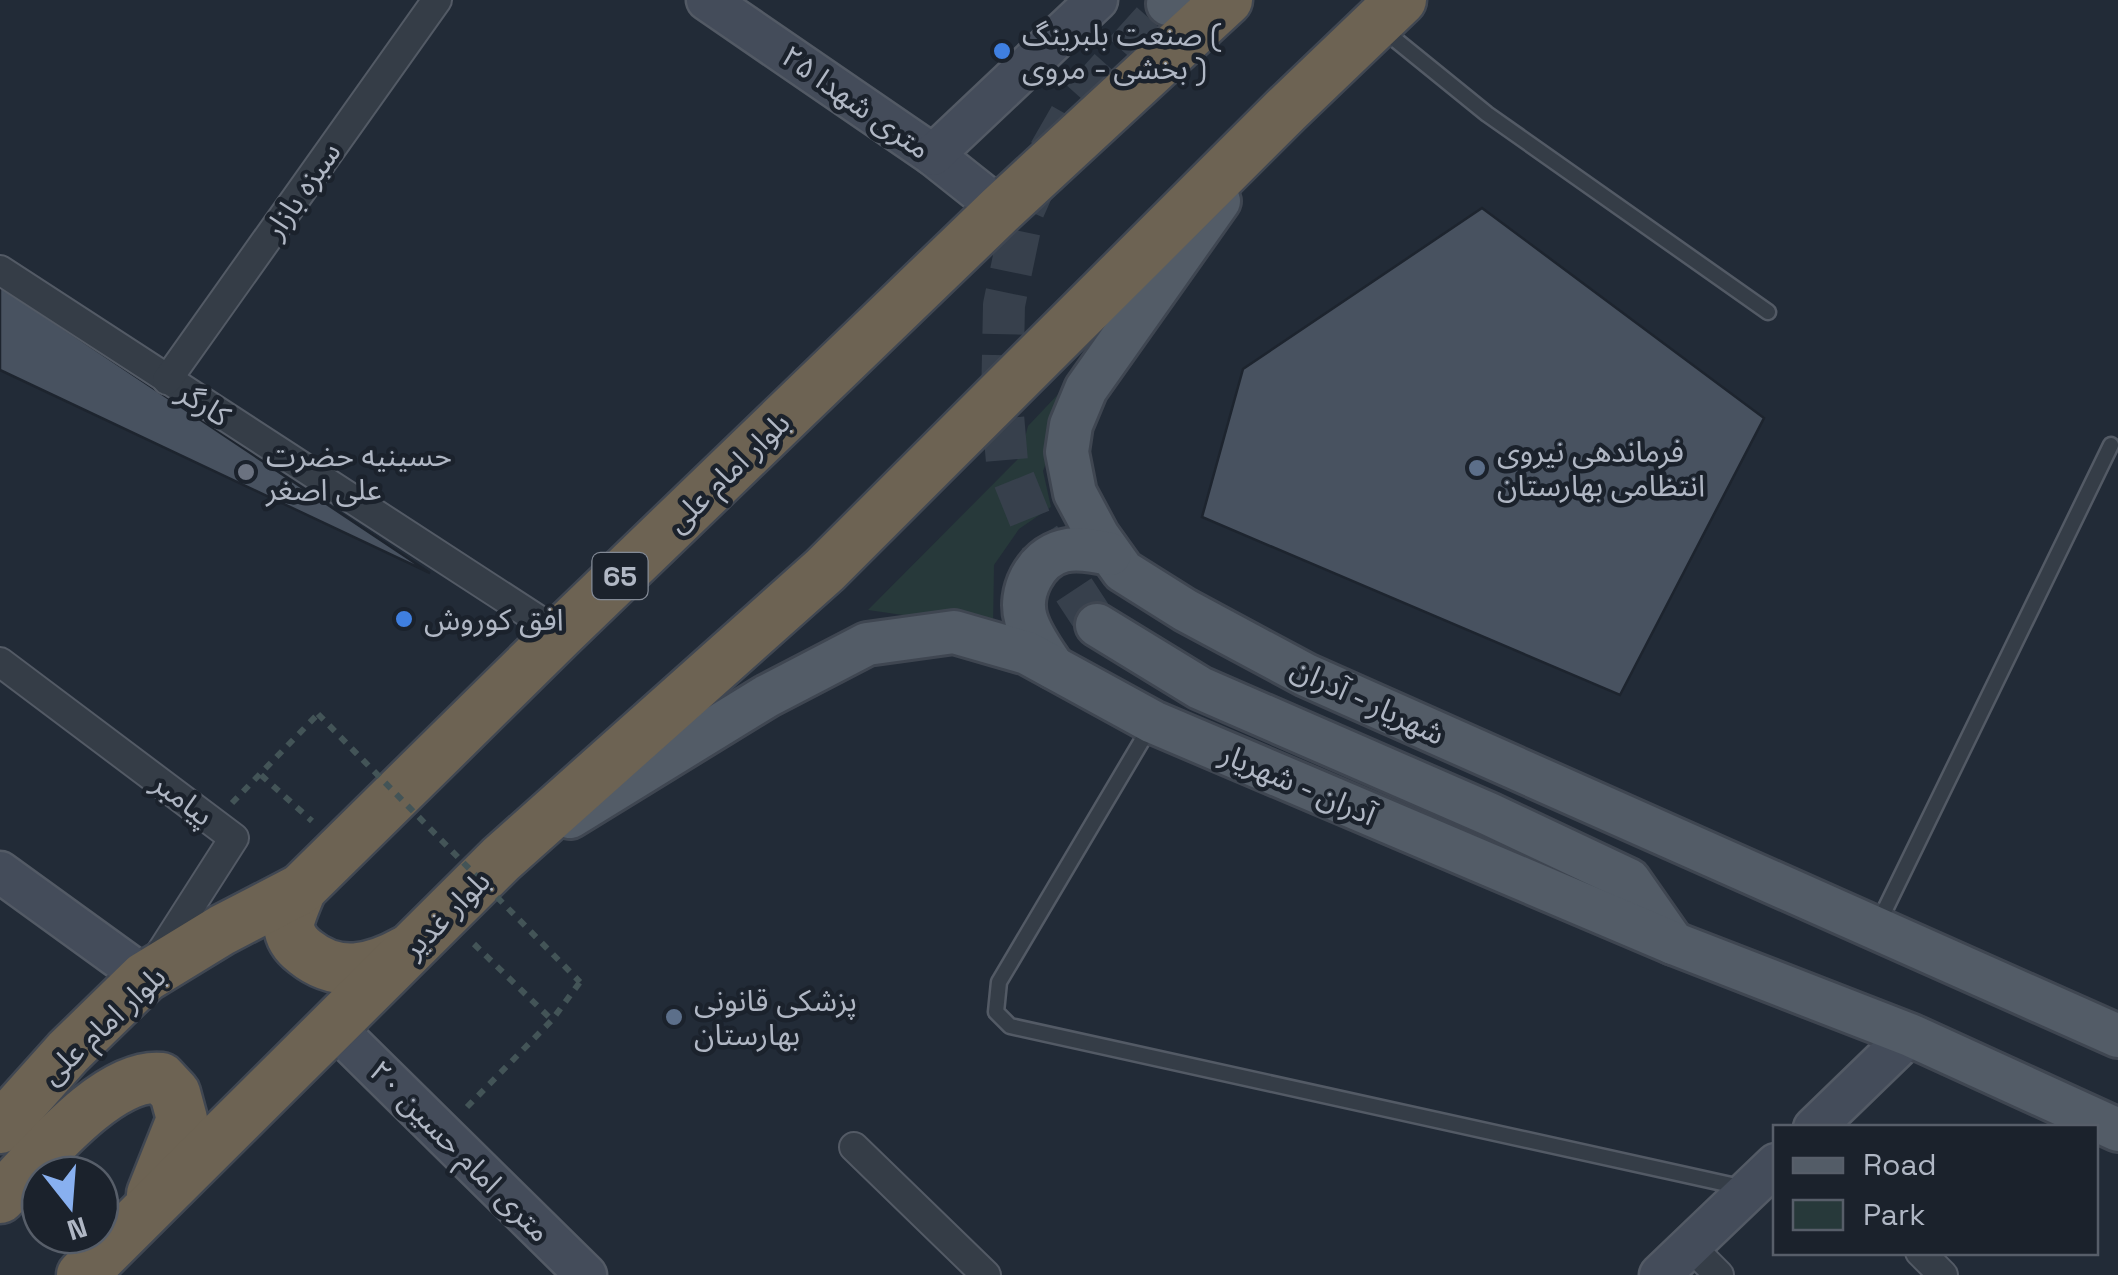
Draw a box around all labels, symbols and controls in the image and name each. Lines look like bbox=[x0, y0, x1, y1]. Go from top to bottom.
place label: صنعت بلبرینگ ( بخشی - مروی ) bbox=[1022, 15, 1222, 88]
street label: ۲۵ متری شهدا bbox=[774, 36, 938, 168]
marker: صنعت بلبرینگ ( بخشی - مروی ) bbox=[991, 40, 1013, 62]
street label: سبزه بازار bbox=[254, 134, 349, 247]
street label: کارگر bbox=[169, 372, 238, 436]
street label: بلوار امام علی bbox=[658, 403, 800, 543]
place label: فرماندهی نیروی انتظامی بهارستان bbox=[1497, 432, 1705, 505]
place label: حسینیه حضرت علی اصغر bbox=[265, 436, 452, 509]
marker: فرماندهی نیروی انتظامی بهارستان bbox=[1466, 457, 1488, 479]
marker: حسینیه حضرت علی اصغر bbox=[235, 461, 257, 483]
road number: 65 bbox=[592, 553, 648, 599]
place label: افق کوروش bbox=[424, 600, 564, 639]
marker: افق کوروش bbox=[393, 608, 415, 630]
street label: شهریار - آدران bbox=[1285, 648, 1451, 754]
street label: آدران - شهریار bbox=[1213, 733, 1383, 835]
street label: پیامبر bbox=[144, 763, 221, 835]
street label: بلوار غدیر bbox=[393, 862, 498, 967]
street label: بلوار امام علی bbox=[32, 957, 176, 1095]
place label: پزشکی قانونی بهارستان bbox=[694, 981, 857, 1054]
marker: پزشکی قانونی بهارستان bbox=[663, 1006, 685, 1028]
street label: ۲۰ متری امام حسین bbox=[359, 1052, 559, 1252]
legend bbox=[1773, 1125, 2098, 1255]
text: Road bbox=[1863, 1145, 1937, 1184]
north arrow bbox=[20, 1155, 120, 1255]
text: Park bbox=[1863, 1195, 1925, 1234]
text: N bbox=[63, 1209, 92, 1249]

